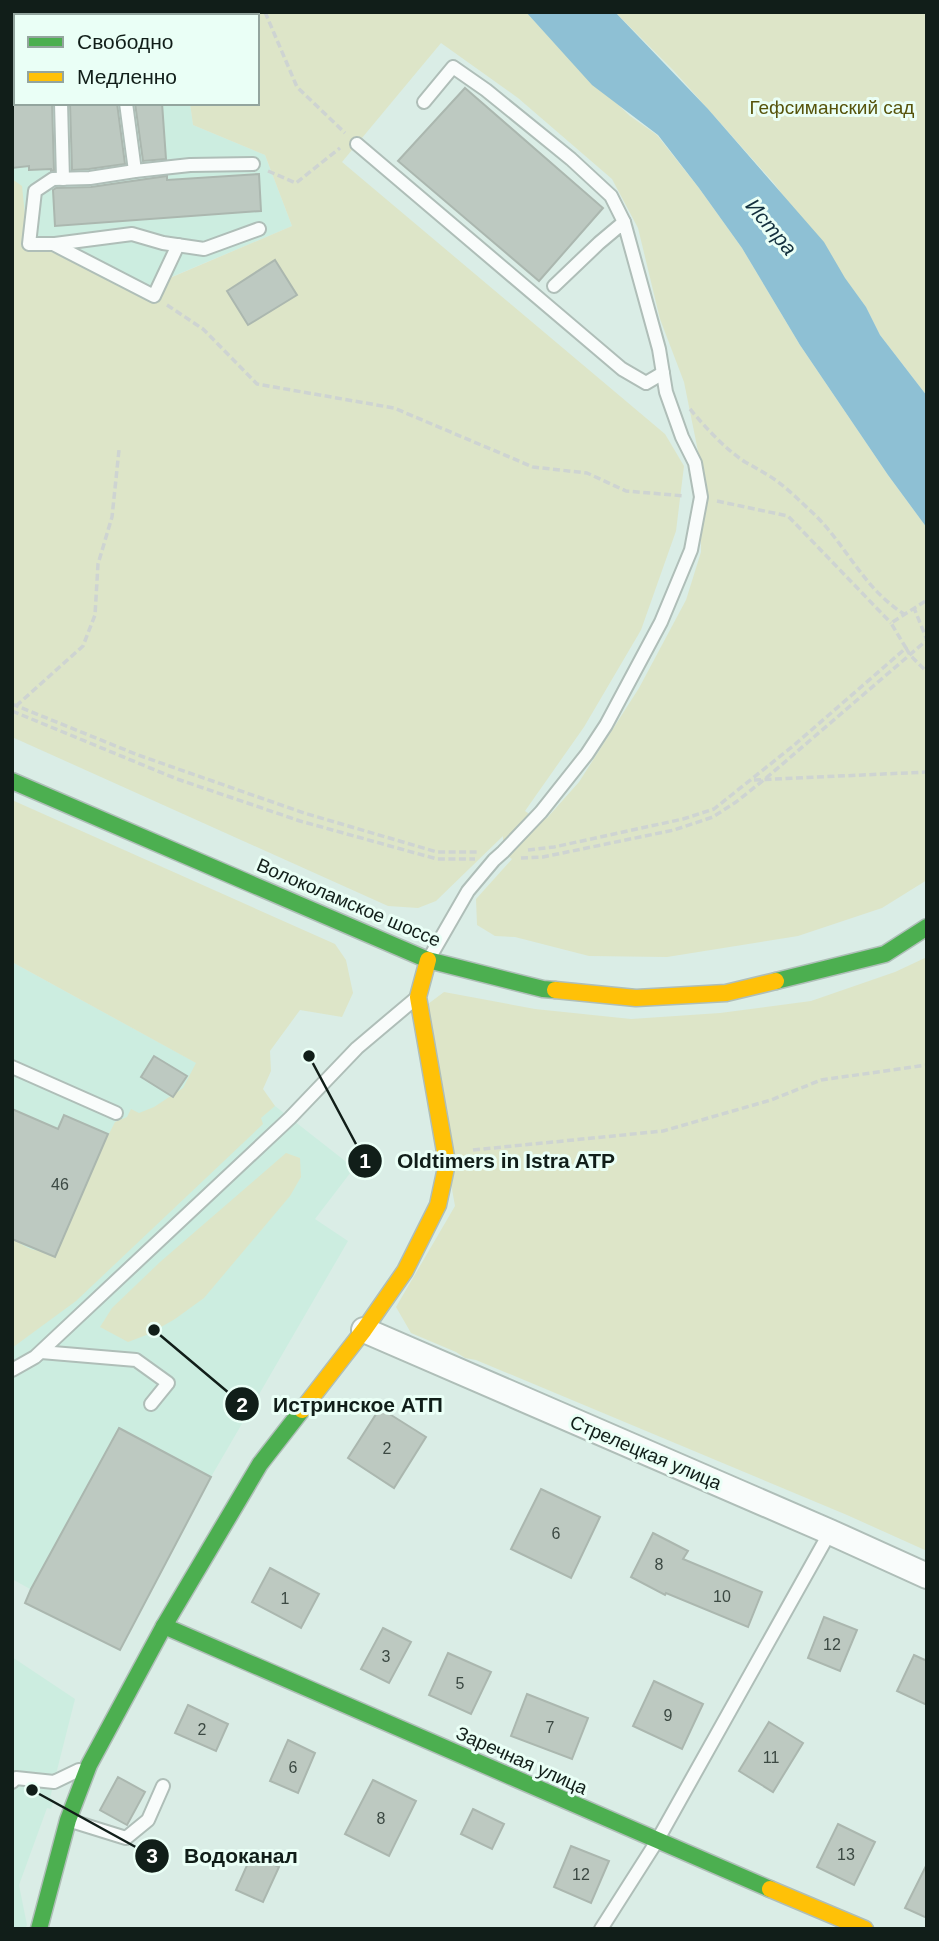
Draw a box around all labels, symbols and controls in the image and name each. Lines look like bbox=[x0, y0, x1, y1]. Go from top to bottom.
legend bbox=[14, 14, 259, 105]
text: Свободно bbox=[77, 30, 174, 53]
text: Медленно bbox=[77, 65, 177, 88]
park label: Гефсиманский сад bbox=[750, 97, 914, 118]
water label: Истра bbox=[741, 194, 801, 259]
street label: Волоколамское шоссе bbox=[254, 854, 444, 951]
callout: Oldtimers in Istra ATP bbox=[348, 1140, 630, 1182]
text: 1 bbox=[359, 1149, 371, 1172]
text: Oldtimers in Istra ATP bbox=[397, 1149, 615, 1172]
house number: 46 bbox=[51, 1176, 69, 1193]
callout: Истринское АТП bbox=[224, 1383, 457, 1425]
text: 2 bbox=[236, 1393, 248, 1416]
text: Истринское АТП bbox=[273, 1393, 443, 1416]
street label: Стрелецкая улица bbox=[567, 1411, 725, 1494]
house number: 2 bbox=[383, 1440, 392, 1457]
house number: 6 bbox=[552, 1525, 561, 1542]
house number: 8 bbox=[655, 1556, 664, 1573]
house number: 10 bbox=[713, 1588, 731, 1605]
house number: 1 bbox=[281, 1590, 290, 1607]
house number: 12 bbox=[823, 1636, 841, 1653]
house number: 3 bbox=[382, 1648, 391, 1665]
house number: 5 bbox=[456, 1675, 465, 1692]
house number: 9 bbox=[664, 1707, 673, 1724]
house number: 7 bbox=[546, 1719, 555, 1736]
house number: 2 bbox=[198, 1721, 207, 1738]
street label: Заречная улица bbox=[453, 1722, 591, 1799]
house number: 11 bbox=[763, 1749, 779, 1766]
house number: 6 bbox=[289, 1759, 298, 1776]
house number: 8 bbox=[377, 1810, 386, 1827]
callout: Водоканал bbox=[135, 1835, 312, 1877]
text: 3 bbox=[146, 1844, 158, 1867]
text: Водоканал bbox=[184, 1844, 298, 1867]
house number: 13 bbox=[837, 1846, 855, 1863]
house number: 12 bbox=[572, 1866, 590, 1883]

